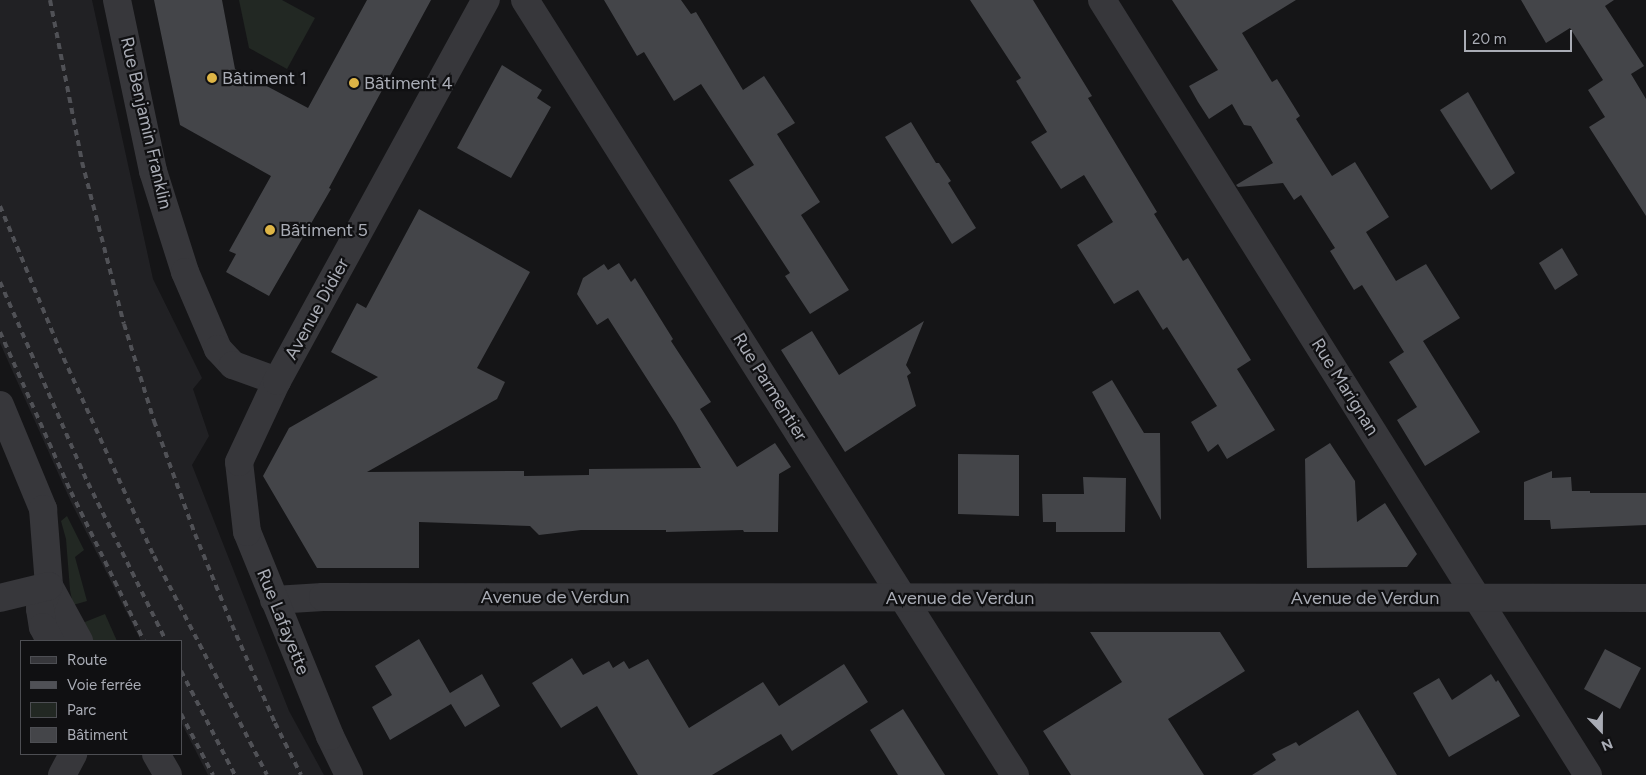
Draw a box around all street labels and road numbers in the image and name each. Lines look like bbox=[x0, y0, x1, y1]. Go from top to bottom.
street label: Rue Benjamin Franklin bbox=[116, 35, 176, 211]
street label: Avenue Didier bbox=[280, 255, 354, 363]
street label: Rue Parmentier bbox=[728, 329, 812, 445]
street label: Rue Marignan bbox=[1307, 335, 1383, 439]
street label: Rue Lafayette bbox=[252, 566, 314, 678]
street label: Avenue de Verdun bbox=[481, 586, 629, 608]
street label: Avenue de Verdun bbox=[886, 587, 1034, 609]
street label: Avenue de Verdun bbox=[1291, 587, 1439, 609]

